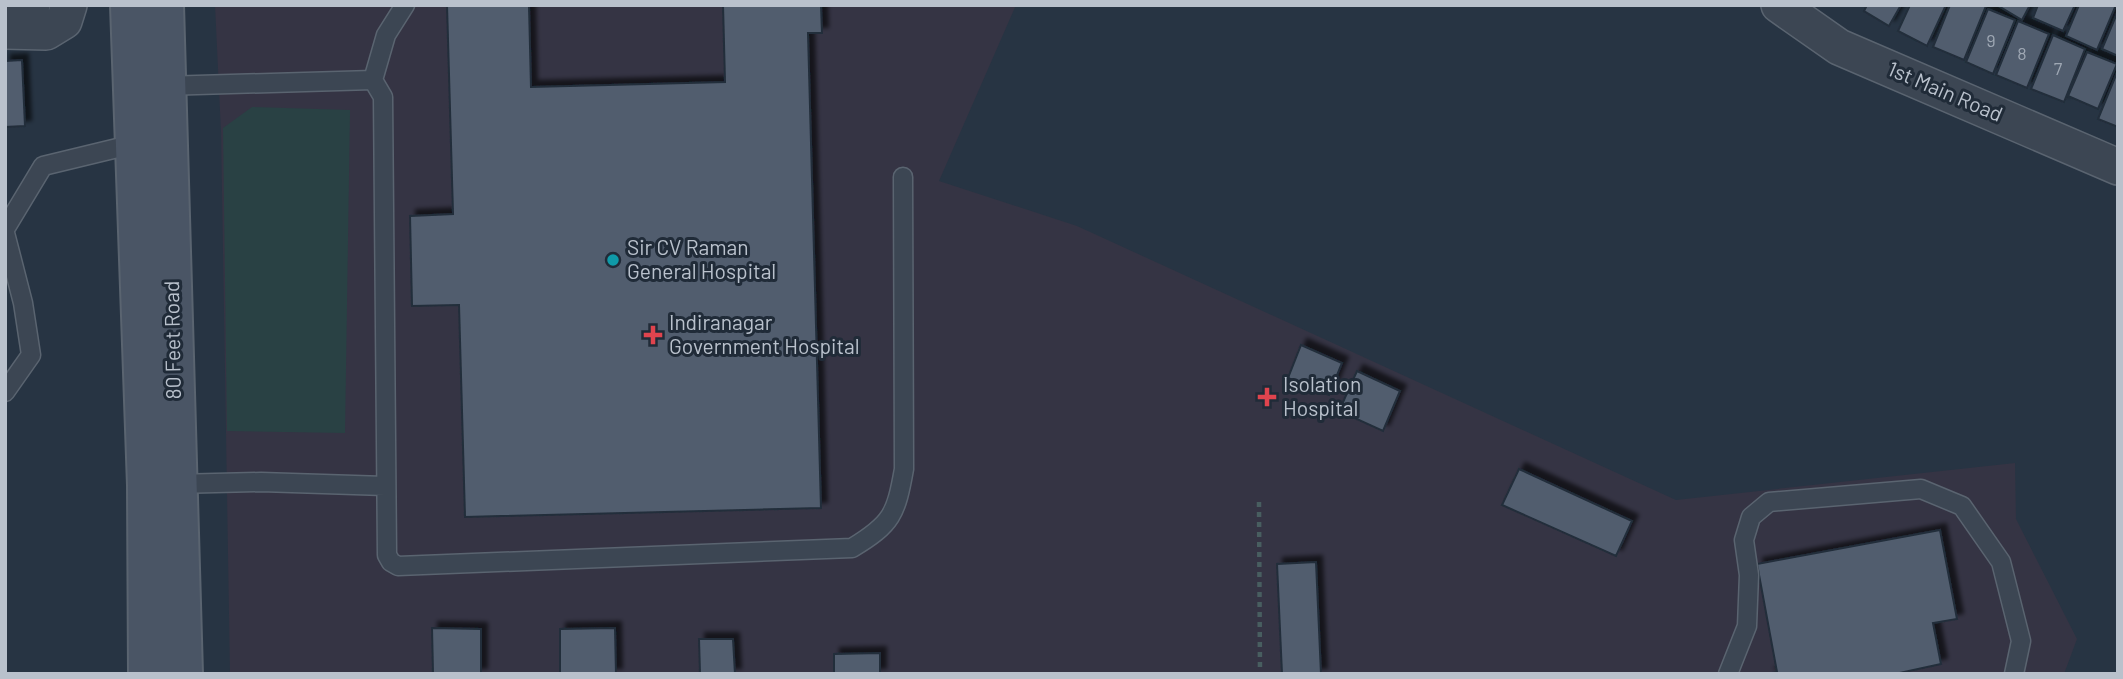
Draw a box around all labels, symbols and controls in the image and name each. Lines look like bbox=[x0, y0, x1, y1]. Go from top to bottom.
house number: 9 bbox=[1986, 29, 1996, 51]
house number: 8 bbox=[2017, 42, 2027, 64]
street label: 1st Main Road bbox=[1884, 55, 2007, 126]
house number: 7 bbox=[2054, 57, 2063, 79]
place label: Sir CV Raman General Hospital bbox=[627, 234, 776, 283]
marker: Sir CV Raman General Hospital bbox=[605, 252, 621, 268]
street label: 80 Feet Road bbox=[158, 281, 185, 400]
place label: Indiranagar Government Hospital bbox=[669, 309, 860, 358]
marker: Indiranagar Government Hospital bbox=[643, 325, 663, 345]
place label: Isolation Hospital bbox=[1283, 371, 1361, 420]
marker: Isolation Hospital bbox=[1257, 387, 1277, 407]

